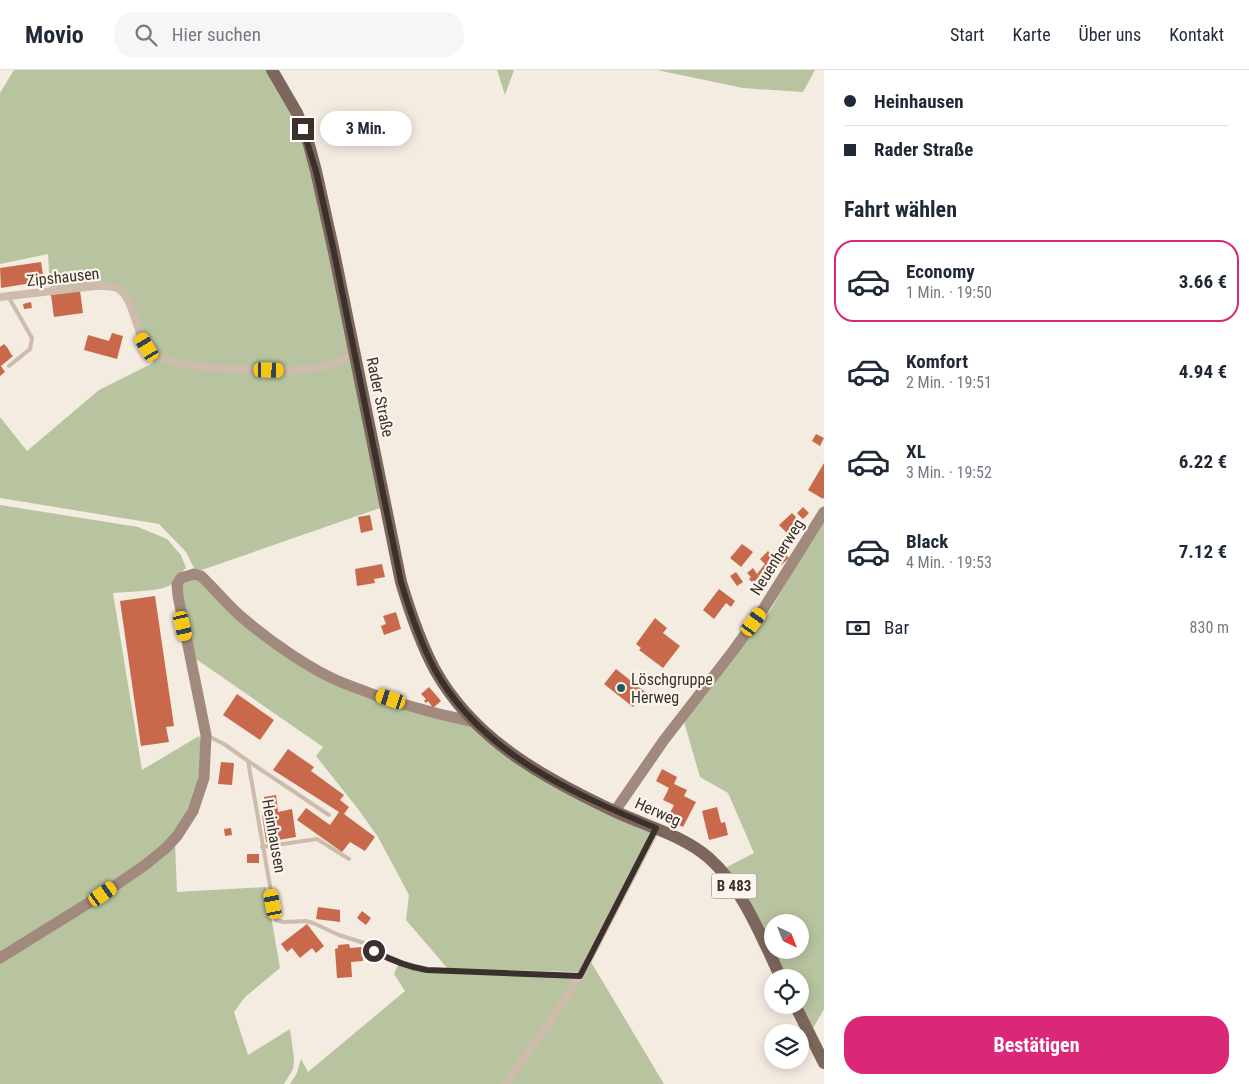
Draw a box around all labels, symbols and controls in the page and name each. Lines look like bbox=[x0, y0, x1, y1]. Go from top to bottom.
search box bbox=[114, 12, 464, 57]
text: Movio bbox=[25, 21, 84, 49]
icon: search bbox=[132, 21, 160, 49]
text: Hier suchen bbox=[172, 23, 261, 46]
text: Start bbox=[950, 24, 984, 45]
text: Karte bbox=[1012, 24, 1051, 45]
text: Über uns bbox=[1079, 24, 1141, 45]
text: Kontakt bbox=[1169, 24, 1224, 45]
text: Heinhausen bbox=[874, 90, 964, 113]
callout: 3 Min. bbox=[320, 112, 413, 146]
route end bbox=[292, 118, 314, 140]
text: 3 Min. bbox=[346, 119, 386, 138]
text: Rader Straße bbox=[874, 138, 973, 161]
text: Fahrt wählen bbox=[844, 197, 957, 222]
icon: car bbox=[846, 259, 891, 304]
text: Economy bbox=[906, 260, 975, 283]
street label: Zipshausen bbox=[26, 264, 100, 290]
text: 3.66 € bbox=[1179, 270, 1227, 293]
text: 1 Min. · 19:50 bbox=[906, 283, 992, 302]
car bbox=[132, 330, 161, 364]
icon: car bbox=[846, 349, 891, 394]
text: Komfort bbox=[906, 350, 968, 373]
street label: Rader Straße bbox=[362, 355, 398, 439]
text: 4.94 € bbox=[1179, 360, 1227, 383]
car bbox=[253, 362, 284, 378]
text: 2 Min. · 19:51 bbox=[906, 373, 992, 392]
icon: car bbox=[846, 439, 891, 484]
text: XL bbox=[906, 440, 926, 463]
text: 6.22 € bbox=[1179, 450, 1227, 473]
text: 3 Min. · 19:52 bbox=[906, 463, 992, 482]
street label: Neuenherweg bbox=[746, 515, 808, 599]
icon: car bbox=[846, 529, 891, 574]
text: Black bbox=[906, 530, 948, 553]
text: 7.12 € bbox=[1179, 540, 1227, 563]
text: 4 Min. · 19:53 bbox=[906, 553, 992, 572]
car bbox=[739, 605, 768, 639]
car bbox=[172, 610, 193, 642]
icon: cash bbox=[844, 614, 872, 642]
text: Bar bbox=[884, 616, 909, 639]
text: 830 m bbox=[1190, 618, 1229, 637]
place label: Löschgruppe Herweg bbox=[631, 670, 713, 707]
marker: Löschgruppe Herweg bbox=[615, 682, 627, 694]
car bbox=[374, 687, 407, 711]
street label: Herweg bbox=[632, 794, 684, 830]
street label: Heinhausen bbox=[258, 798, 290, 874]
road number: B 483 bbox=[712, 874, 756, 898]
car bbox=[86, 879, 119, 909]
car bbox=[262, 888, 283, 920]
north arrow bbox=[764, 914, 809, 959]
map controls bbox=[764, 914, 809, 1069]
route start bbox=[363, 940, 385, 962]
button: locate bbox=[764, 969, 809, 1014]
button: Bestätigen bbox=[844, 1016, 1229, 1074]
button: layers bbox=[764, 1024, 809, 1069]

